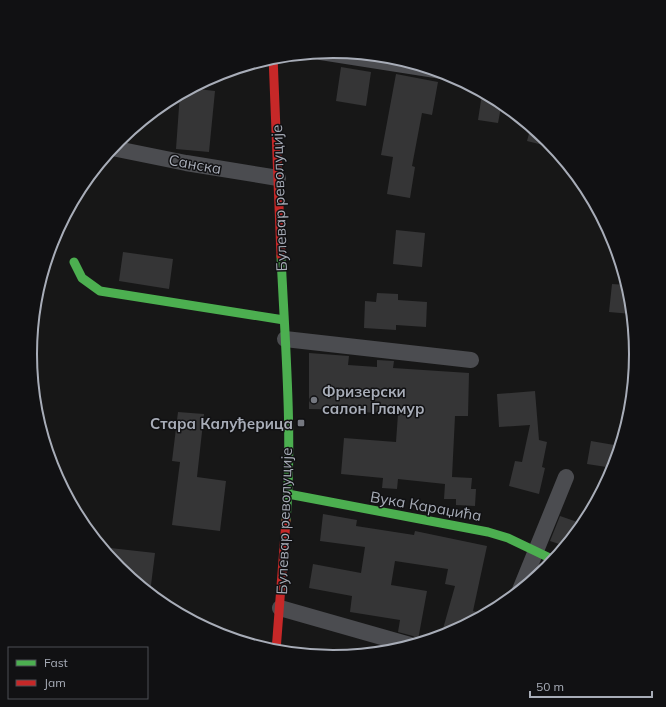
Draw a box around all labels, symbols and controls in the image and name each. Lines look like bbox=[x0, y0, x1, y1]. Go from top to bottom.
street label: Булевар револуције bbox=[267, 124, 291, 272]
street label: Санска bbox=[167, 150, 223, 178]
place label: Фризерски салон Гламур bbox=[322, 382, 424, 418]
marker: Фризерски салон Гламур bbox=[309, 395, 319, 405]
place label: Стара Калуђерица bbox=[150, 414, 293, 433]
marker: Стара Калуђерица bbox=[296, 418, 306, 428]
street label: Булевар револуције bbox=[272, 447, 296, 595]
street label: Вука Караџића bbox=[369, 487, 483, 525]
legend bbox=[8, 647, 148, 699]
text: Fast bbox=[44, 655, 68, 670]
scale bar bbox=[530, 673, 652, 699]
text: Jam bbox=[44, 675, 66, 690]
text: 50 m bbox=[536, 679, 564, 694]

